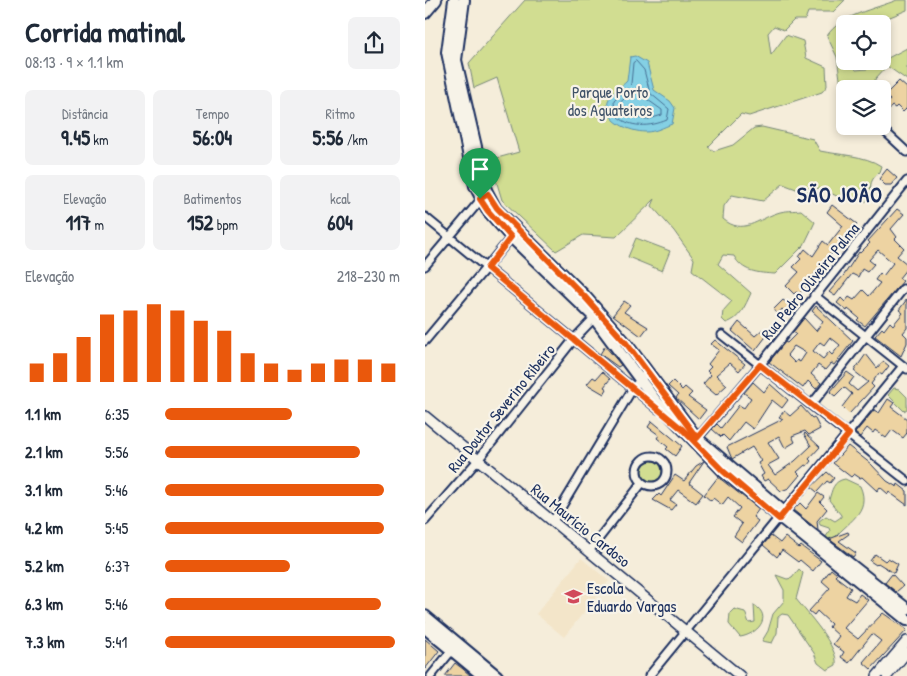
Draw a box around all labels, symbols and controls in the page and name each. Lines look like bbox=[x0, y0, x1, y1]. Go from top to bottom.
text: Corrida matinal bbox=[25, 13, 185, 51]
map controls bbox=[836, 15, 891, 135]
button: locate bbox=[836, 15, 891, 70]
button: share bbox=[348, 17, 400, 69]
text: 08:13 · 9 × 1.1 km bbox=[25, 51, 124, 73]
button: layers bbox=[836, 80, 891, 135]
park label: Parque Porto dos Aguateiros bbox=[568, 81, 652, 121]
text: Distância bbox=[62, 104, 108, 123]
text: Tempo bbox=[196, 104, 229, 123]
text: Ritmo bbox=[325, 104, 355, 123]
text: 9.45 bbox=[61, 123, 90, 152]
text: 56:04 bbox=[193, 123, 232, 152]
text: 5:56 bbox=[312, 123, 343, 152]
text: km bbox=[90, 130, 109, 149]
text: /km bbox=[343, 130, 368, 149]
pin bbox=[459, 148, 501, 199]
icon: arrive bbox=[466, 155, 494, 183]
district label: SÃO JOÃO bbox=[797, 180, 883, 209]
text: Elevação bbox=[63, 189, 106, 208]
text: Batimentos bbox=[184, 189, 241, 208]
text: kcal bbox=[330, 189, 350, 208]
text: 117 bbox=[66, 208, 91, 237]
text: 152 bbox=[187, 208, 213, 237]
text: 604 bbox=[327, 208, 353, 237]
text: m bbox=[91, 215, 104, 234]
text: bpm bbox=[213, 215, 238, 234]
street label: Rua Pedro Oliveira Palma bbox=[756, 218, 864, 344]
text: Elevação bbox=[25, 265, 74, 287]
text: 218–230 m bbox=[337, 265, 400, 287]
street label: Rua Doutor Severino Ribeiro bbox=[442, 339, 560, 477]
text: 1.1 km bbox=[25, 403, 61, 425]
text: 6:35 bbox=[105, 403, 129, 425]
text: 2.1 km bbox=[25, 441, 63, 463]
text: 5:56 bbox=[105, 441, 129, 463]
street label: Rua Maurício Cardoso bbox=[527, 478, 636, 572]
text: 3.1 km bbox=[25, 479, 63, 501]
text: 5:46 bbox=[105, 479, 128, 501]
text: 4.2 km bbox=[25, 517, 63, 539]
text: 5:45 bbox=[105, 517, 128, 539]
text: 5.2 km bbox=[25, 555, 64, 577]
text: 6:37 bbox=[105, 555, 130, 577]
place label: Escola Eduardo Vargas bbox=[587, 577, 677, 617]
school or university icon: Escola Eduardo Vargas bbox=[563, 587, 583, 607]
text: 6.3 km bbox=[25, 593, 63, 615]
text: 5:46 bbox=[105, 593, 128, 615]
text: 7.3 km bbox=[25, 631, 65, 653]
text: 5:41 bbox=[105, 631, 127, 653]

